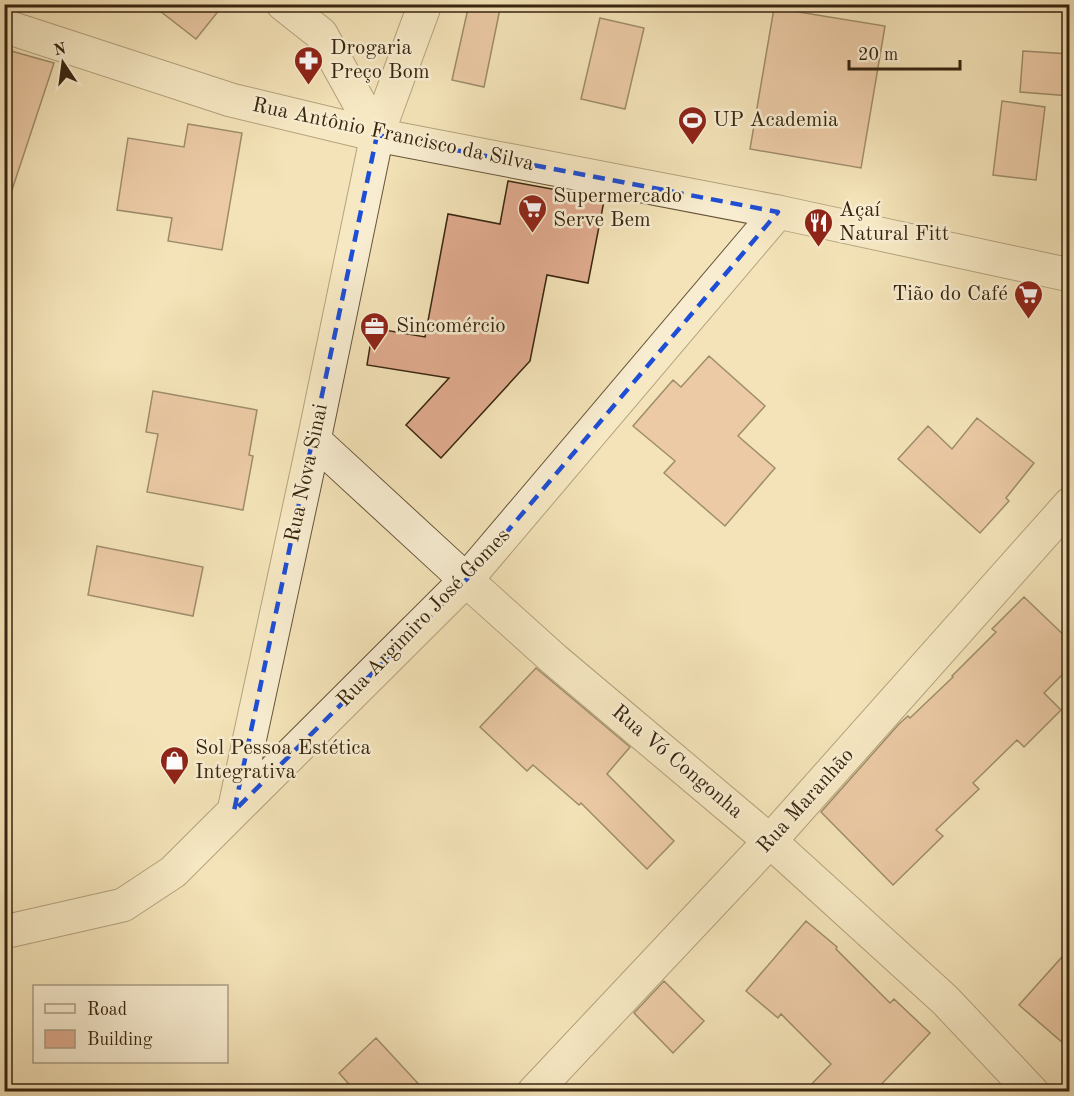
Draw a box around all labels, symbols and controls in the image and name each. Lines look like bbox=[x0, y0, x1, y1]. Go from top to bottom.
north arrow bbox=[33, 33, 93, 93]
scale bar bbox=[849, 33, 960, 71]
place label: Drogaria Preço Bom bbox=[330, 38, 430, 83]
text: N bbox=[52, 41, 69, 60]
pharmacy icon: Drogaria Preço Bom bbox=[293, 44, 325, 86]
text: 20 m bbox=[858, 46, 898, 64]
street label: Rua Antônio Francisco da Silva bbox=[250, 95, 536, 175]
sports icon: UP Academia bbox=[676, 104, 708, 146]
place label: UP Academia bbox=[713, 110, 838, 131]
place label: Supermercado Serve Bem bbox=[553, 186, 682, 231]
supermarket icon: Supermercado Serve Bem bbox=[516, 192, 548, 234]
place label: Açaí Natural Fitt bbox=[839, 200, 949, 245]
restaurant icon: Açaí Natural Fitt bbox=[802, 206, 834, 248]
supermarket icon: Tião do Café bbox=[1013, 278, 1045, 320]
place label: Tião do Café bbox=[892, 284, 1008, 305]
office icon: Sincomércio bbox=[359, 310, 391, 352]
place label: Sincomércio bbox=[396, 316, 506, 337]
street label: Rua Nova Sinai bbox=[282, 402, 332, 544]
street label: Rua Argimiro José Gomes bbox=[334, 525, 514, 711]
street label: Rua Vó Congonha bbox=[608, 701, 746, 823]
place label: Sol Pessoa Estética Integrativa bbox=[195, 738, 371, 783]
shop icon: Sol Pessoa Estética Integrativa bbox=[158, 744, 190, 786]
street label: Rua Maranhão bbox=[754, 745, 858, 857]
legend bbox=[33, 985, 228, 1063]
text: Road bbox=[87, 1001, 127, 1019]
text: Building bbox=[87, 1031, 153, 1049]

